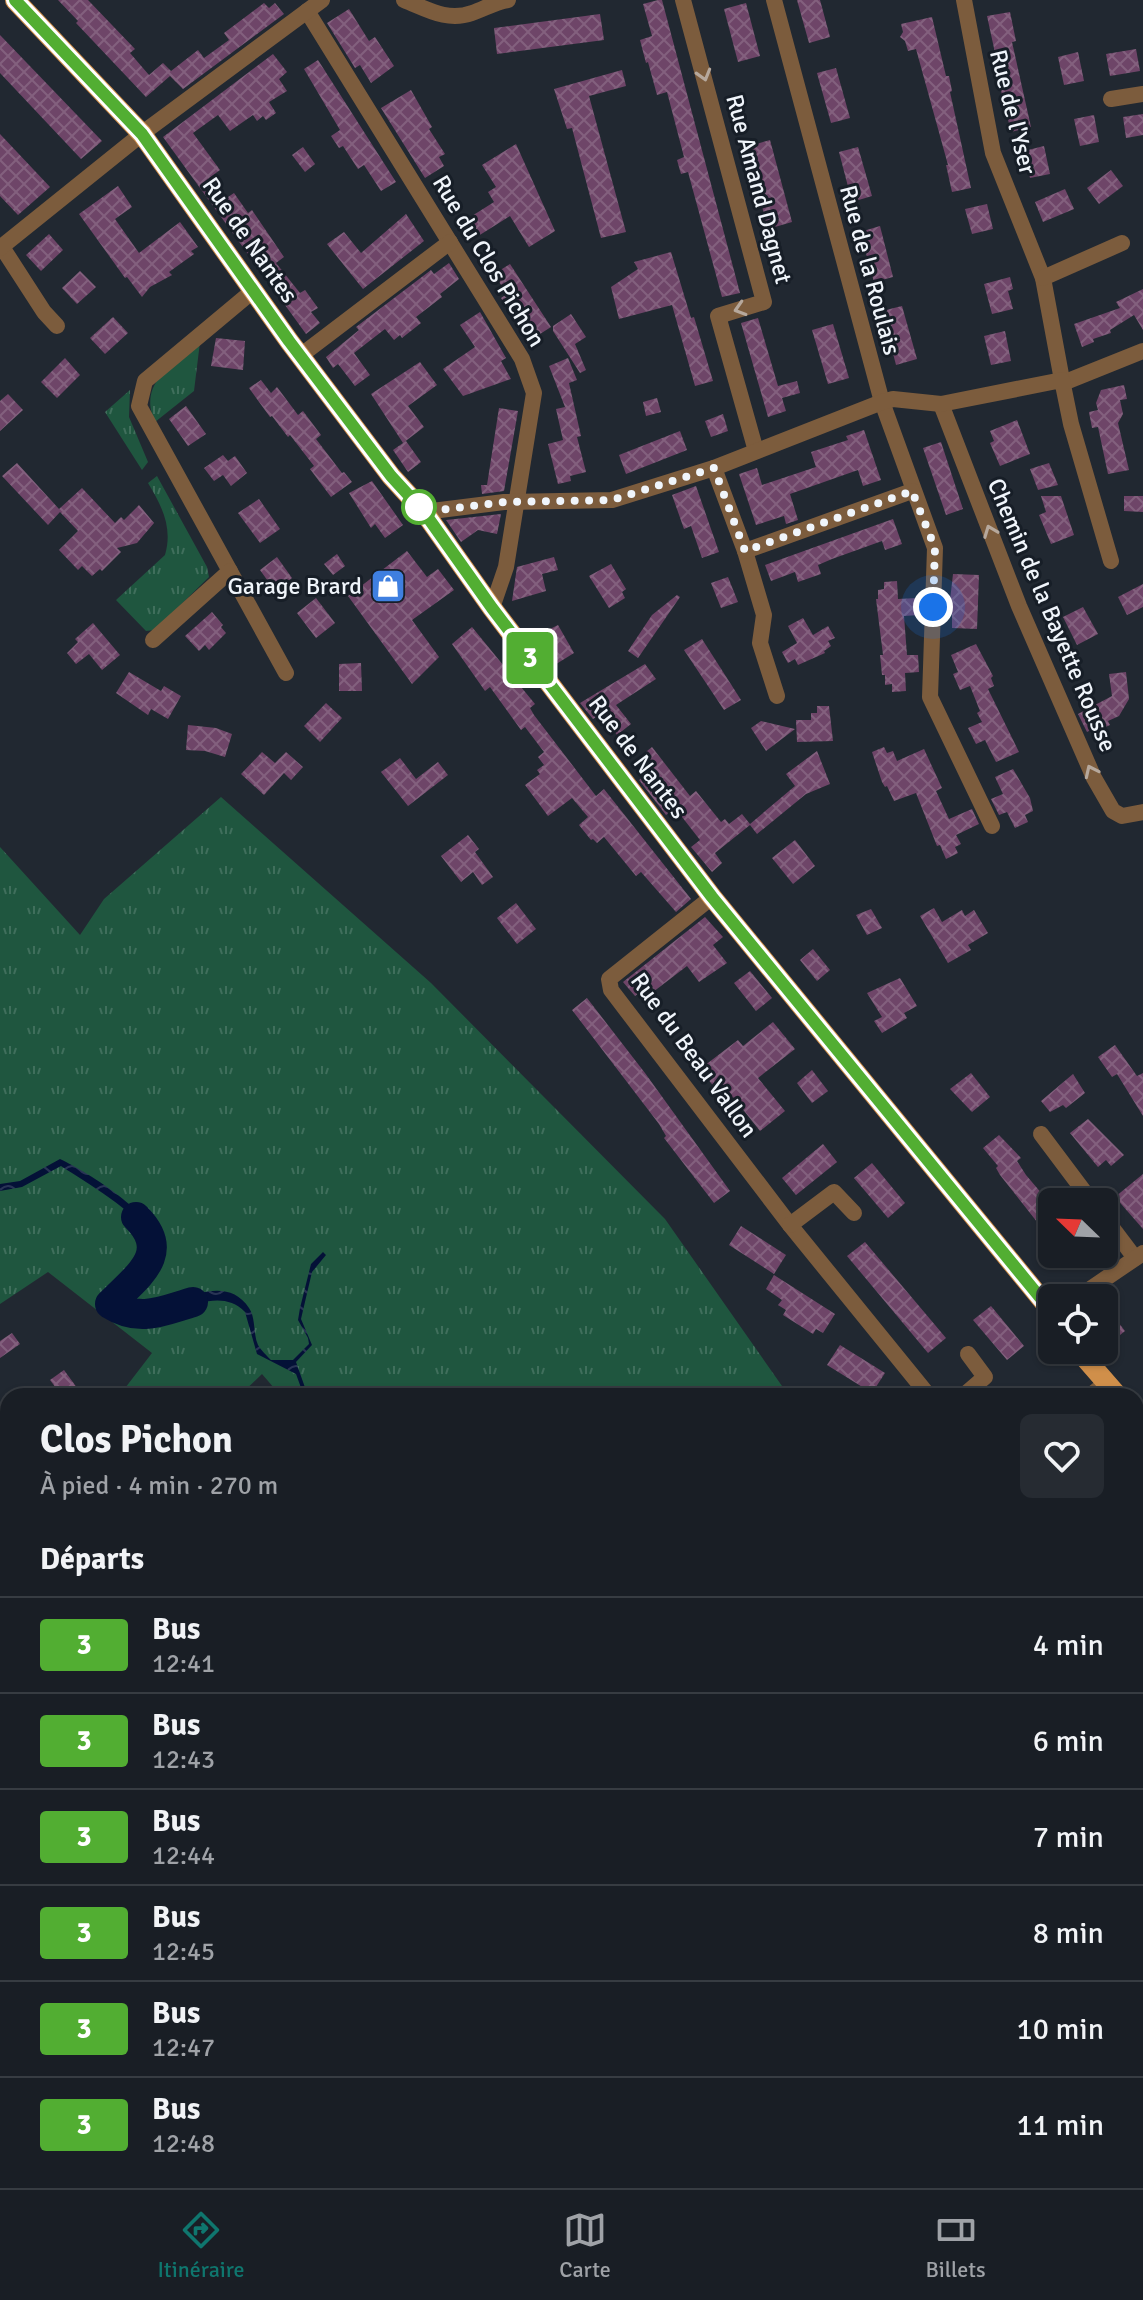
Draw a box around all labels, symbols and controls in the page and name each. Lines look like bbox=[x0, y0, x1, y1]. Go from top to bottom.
street label: Rue de l'Yser bbox=[983, 46, 1043, 178]
one-way arrow bbox=[694, 68, 711, 82]
street label: Rue Amand Dagnet bbox=[719, 91, 799, 287]
street label: Rue du Clos Pichon bbox=[426, 170, 552, 352]
street label: Rue de Nantes bbox=[196, 171, 304, 309]
street label: Rue de la Roulais bbox=[833, 182, 907, 358]
one-way arrow bbox=[733, 300, 747, 316]
street label: Chemin de la Bayette Rousse bbox=[981, 474, 1123, 756]
unlabelled marker bbox=[402, 490, 436, 524]
one-way arrow bbox=[983, 525, 999, 539]
shop icon: Garage Brard bbox=[369, 567, 407, 605]
place label: Garage Brard bbox=[227, 571, 362, 601]
your location bbox=[913, 587, 953, 627]
line badge: 3 bbox=[504, 632, 556, 684]
text: 3 bbox=[522, 641, 538, 675]
street label: Rue de Nantes bbox=[582, 689, 694, 825]
one-way arrow bbox=[1085, 764, 1101, 779]
street label: Rue du Beau Vallon bbox=[624, 967, 764, 1143]
north arrow bbox=[1038, 1188, 1118, 1268]
map controls bbox=[1038, 1188, 1118, 1364]
button: locate bbox=[1038, 1284, 1118, 1364]
button: heart bbox=[1020, 1414, 1104, 1498]
text: Clos Pichon bbox=[40, 1416, 233, 1463]
text: À pied · 4 min · 270 m bbox=[40, 1470, 278, 1502]
text: Départs bbox=[40, 1541, 144, 1578]
text: Bus bbox=[152, 1611, 200, 1648]
text: 4 min bbox=[1033, 1627, 1104, 1664]
text: 3 bbox=[76, 1628, 92, 1662]
text: 12:41 bbox=[152, 1648, 215, 1680]
text: Bus bbox=[152, 1707, 200, 1744]
text: 6 min bbox=[1033, 1723, 1104, 1760]
text: 3 bbox=[76, 1724, 92, 1758]
text: 12:43 bbox=[152, 1744, 215, 1776]
text: Bus bbox=[152, 1803, 200, 1840]
text: 7 min bbox=[1033, 1819, 1104, 1856]
text: 3 bbox=[76, 1820, 92, 1854]
text: 12:44 bbox=[152, 1840, 215, 1872]
text: Bus bbox=[152, 1899, 200, 1936]
text: 8 min bbox=[1033, 1915, 1104, 1952]
text: 3 bbox=[76, 1916, 92, 1950]
text: 12:45 bbox=[152, 1936, 215, 1968]
text: Bus bbox=[152, 1995, 200, 2032]
text: 10 min bbox=[1017, 2011, 1104, 2048]
text: 3 bbox=[76, 2012, 92, 2046]
text: 12:47 bbox=[152, 2032, 215, 2064]
text: Bus bbox=[152, 2091, 200, 2128]
text: 11 min bbox=[1017, 2107, 1104, 2144]
text: 3 bbox=[76, 2108, 92, 2142]
text: 12:48 bbox=[152, 2128, 215, 2160]
tab: Itinéraire bbox=[157, 2208, 245, 2283]
tab: Carte bbox=[559, 2208, 611, 2283]
tab: Billets bbox=[925, 2208, 986, 2283]

